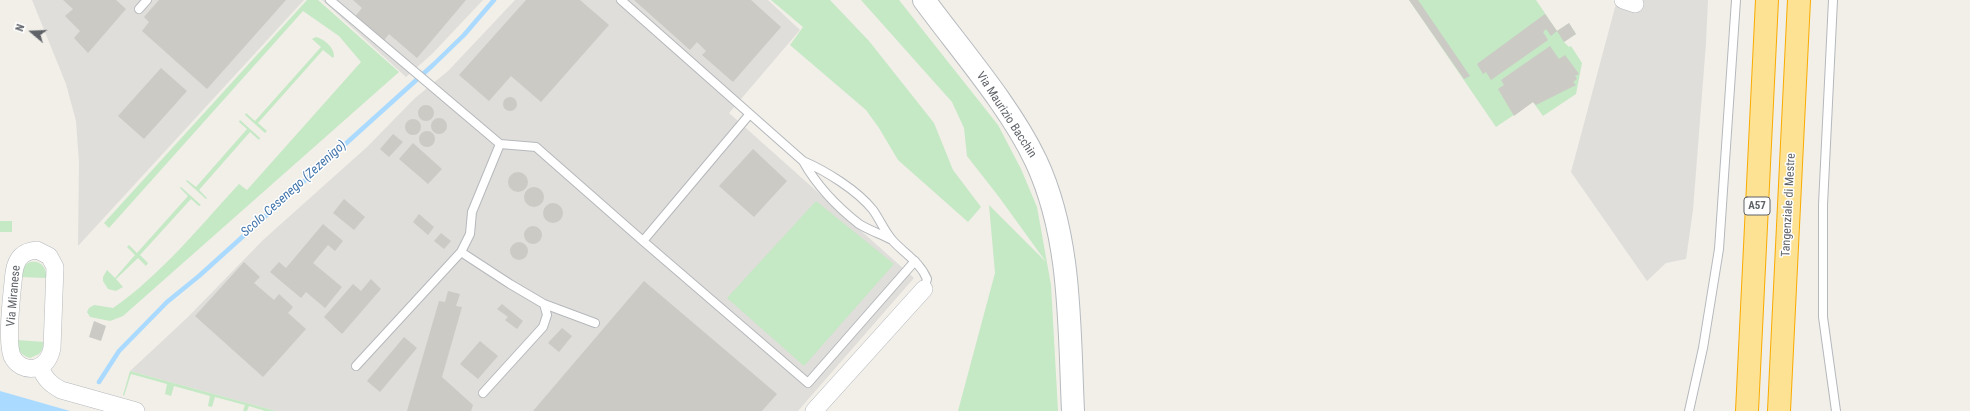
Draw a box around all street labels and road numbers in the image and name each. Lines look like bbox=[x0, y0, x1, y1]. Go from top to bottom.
street label: Via Maurizio Bacchin bbox=[973, 69, 1039, 161]
street label: Tangenziale di Mestre bbox=[1779, 153, 1799, 257]
road number: A57 bbox=[1744, 197, 1770, 215]
street label: Via Miranese bbox=[4, 265, 24, 327]

